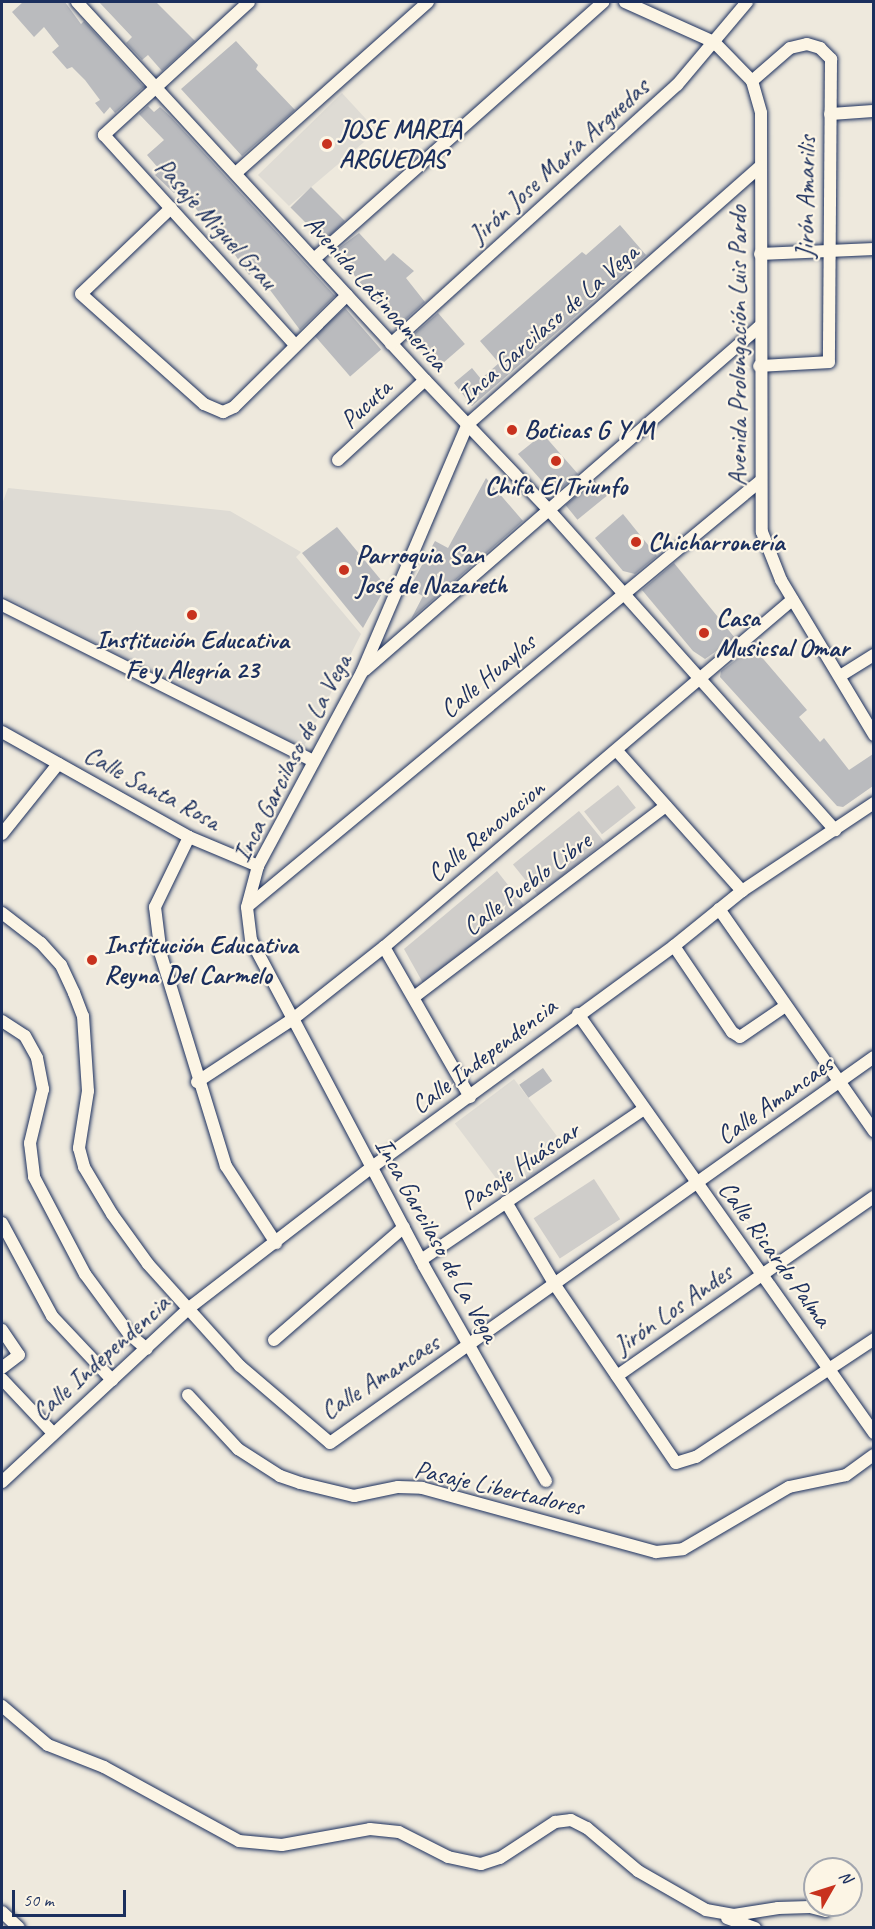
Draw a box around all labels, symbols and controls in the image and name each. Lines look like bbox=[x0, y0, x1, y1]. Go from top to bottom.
street label: Jirón Jose María Arguedas bbox=[463, 72, 655, 250]
place label: JOSE MARIA ARGUEDAS bbox=[339, 113, 461, 174]
street label: Jirón Amarilis bbox=[789, 136, 823, 258]
marker: JOSE MARIA ARGUEDAS bbox=[320, 137, 334, 151]
street label: Pasaje Miguel Grau bbox=[149, 152, 283, 296]
street label: Avenida Prolongación Luis Pardo bbox=[722, 205, 754, 487]
street label: Avenida Latinoamerica bbox=[298, 208, 454, 378]
street label: Inca Garcilaso de La Vega bbox=[451, 237, 645, 411]
street label: Pucuta bbox=[334, 372, 398, 436]
place label: Boticas G Y M bbox=[524, 414, 654, 446]
marker: Boticas G Y M bbox=[505, 423, 519, 437]
marker: Chifa El Triunfo bbox=[549, 454, 563, 468]
place label: Chifa El Triunfo bbox=[485, 470, 627, 502]
place label: Chicharronería bbox=[648, 526, 784, 558]
marker: Chicharronería bbox=[629, 535, 643, 549]
place label: Parroquia San José de Nazareth bbox=[356, 539, 508, 600]
marker: Parroquia San José de Nazareth bbox=[337, 563, 351, 577]
place label: Casa Musicsal Omar bbox=[716, 602, 848, 664]
marker: Institución Educativa Fe y Alegría 23 bbox=[185, 608, 199, 622]
place label: Institución Educativa Fe y Alegría 23 bbox=[96, 624, 288, 686]
marker: Casa Musicsal Omar bbox=[697, 626, 711, 640]
street label: Calle Huaylas bbox=[434, 627, 542, 725]
street label: Inca Garcilaso de La Vega bbox=[226, 649, 358, 867]
street label: Calle Santa Rosa bbox=[78, 739, 226, 837]
street label: Calle Renovacion bbox=[420, 772, 552, 890]
street label: Calle Pueblo Libre bbox=[457, 825, 597, 943]
place label: Institución Educativa Reyna Del Carmelo bbox=[104, 929, 297, 990]
marker: Institución Educativa Reyna Del Carmelo bbox=[85, 953, 99, 967]
street label: Calle Independencia bbox=[406, 992, 562, 1120]
street label: Calle Amancaes bbox=[711, 1048, 839, 1152]
street label: Pasaje Huáscar bbox=[455, 1115, 585, 1217]
street label: Inca Garcilaso de La Vega bbox=[368, 1132, 506, 1348]
street label: Calle Ricardo Palma bbox=[711, 1175, 839, 1333]
street label: Jirón Los Andes bbox=[608, 1257, 738, 1361]
street label: Calle Independencia bbox=[26, 1289, 176, 1427]
street label: Calle Amancaes bbox=[315, 1327, 445, 1427]
street label: Pasaje Libertadores bbox=[412, 1453, 586, 1523]
north arrow bbox=[803, 1857, 863, 1917]
text: N bbox=[835, 1867, 856, 1887]
scale bar bbox=[15, 1878, 129, 1916]
text: 50 m bbox=[23, 1889, 54, 1911]

